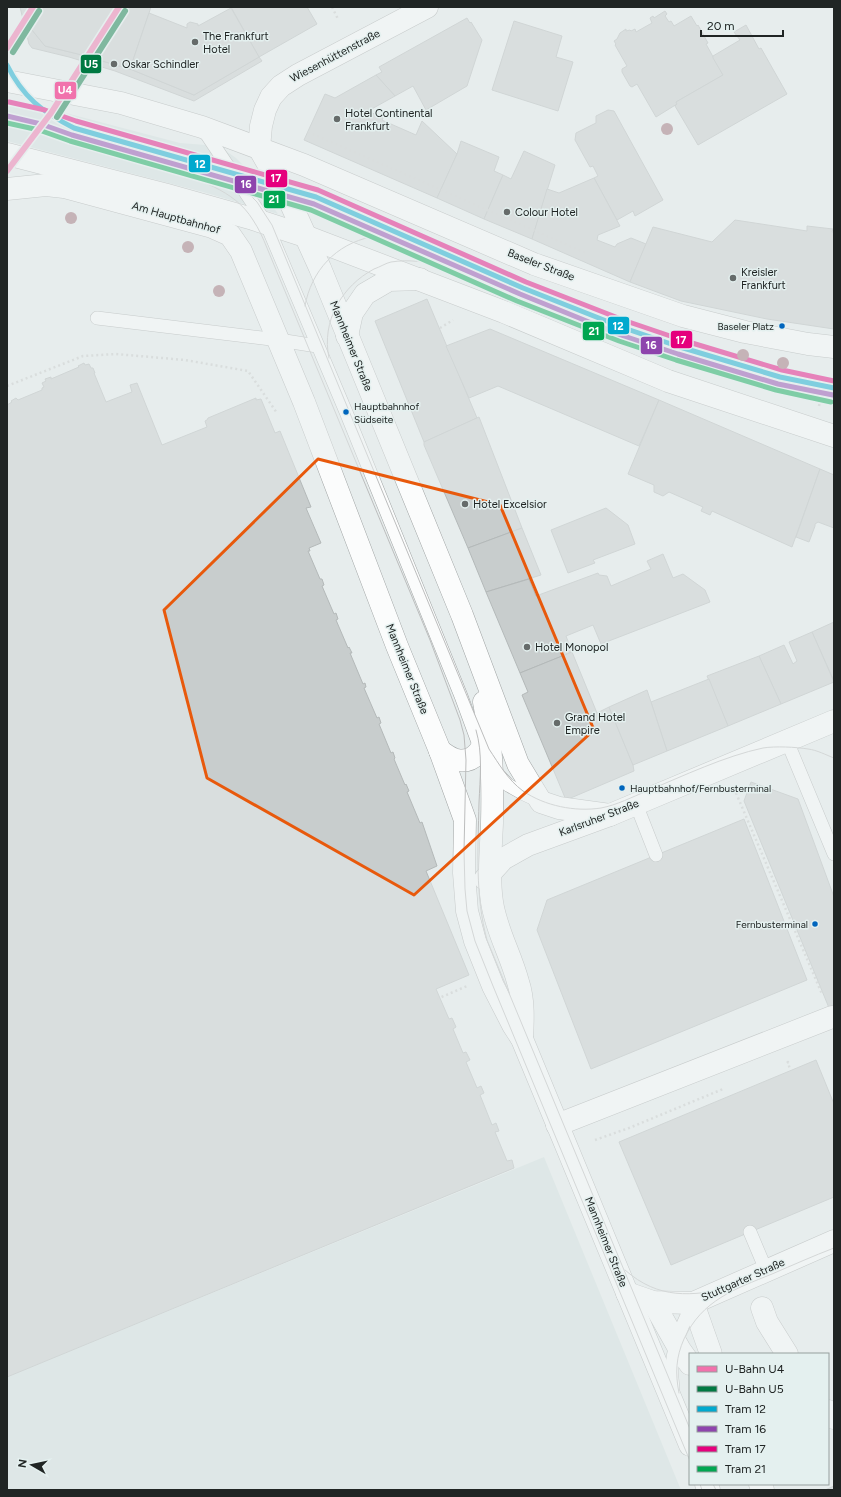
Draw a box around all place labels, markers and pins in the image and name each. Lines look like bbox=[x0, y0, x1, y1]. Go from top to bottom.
place label: The Frankfurt Hotel bbox=[203, 30, 269, 56]
marker: The Frankfurt Hotel bbox=[190, 37, 200, 47]
place label: Oskar Schindler bbox=[122, 58, 199, 71]
marker: Oskar Schindler bbox=[109, 59, 119, 69]
place label: Hotel Continental Frankfurt bbox=[345, 107, 433, 133]
marker: Hotel Continental Frankfurt bbox=[332, 114, 342, 124]
place label: Colour Hotel bbox=[515, 206, 578, 219]
marker: Colour Hotel bbox=[502, 207, 512, 217]
place label: Kreisler Frankfurt bbox=[741, 266, 786, 292]
marker: Kreisler Frankfurt bbox=[728, 273, 738, 283]
place label: Baseler Platz bbox=[717, 320, 774, 333]
marker: Baseler Platz bbox=[777, 321, 787, 331]
place label: Hauptbahnhof Südseite bbox=[354, 400, 419, 426]
marker: Hauptbahnhof Südseite bbox=[341, 407, 351, 417]
place label: Hotel Excelsior bbox=[473, 498, 547, 511]
marker: Hotel Excelsior bbox=[460, 499, 470, 509]
place label: Hotel Monopol bbox=[535, 641, 608, 654]
marker: Hotel Monopol bbox=[522, 642, 532, 652]
place label: Grand Hotel Empire bbox=[565, 711, 625, 737]
marker: Grand Hotel Empire bbox=[552, 718, 562, 728]
place label: Hauptbahnhof/Fernbusterminal bbox=[630, 782, 771, 795]
marker: Hauptbahnhof/Fernbusterminal bbox=[617, 783, 627, 793]
place label: Fernbusterminal bbox=[736, 918, 808, 931]
marker: Fernbusterminal bbox=[810, 919, 820, 929]

